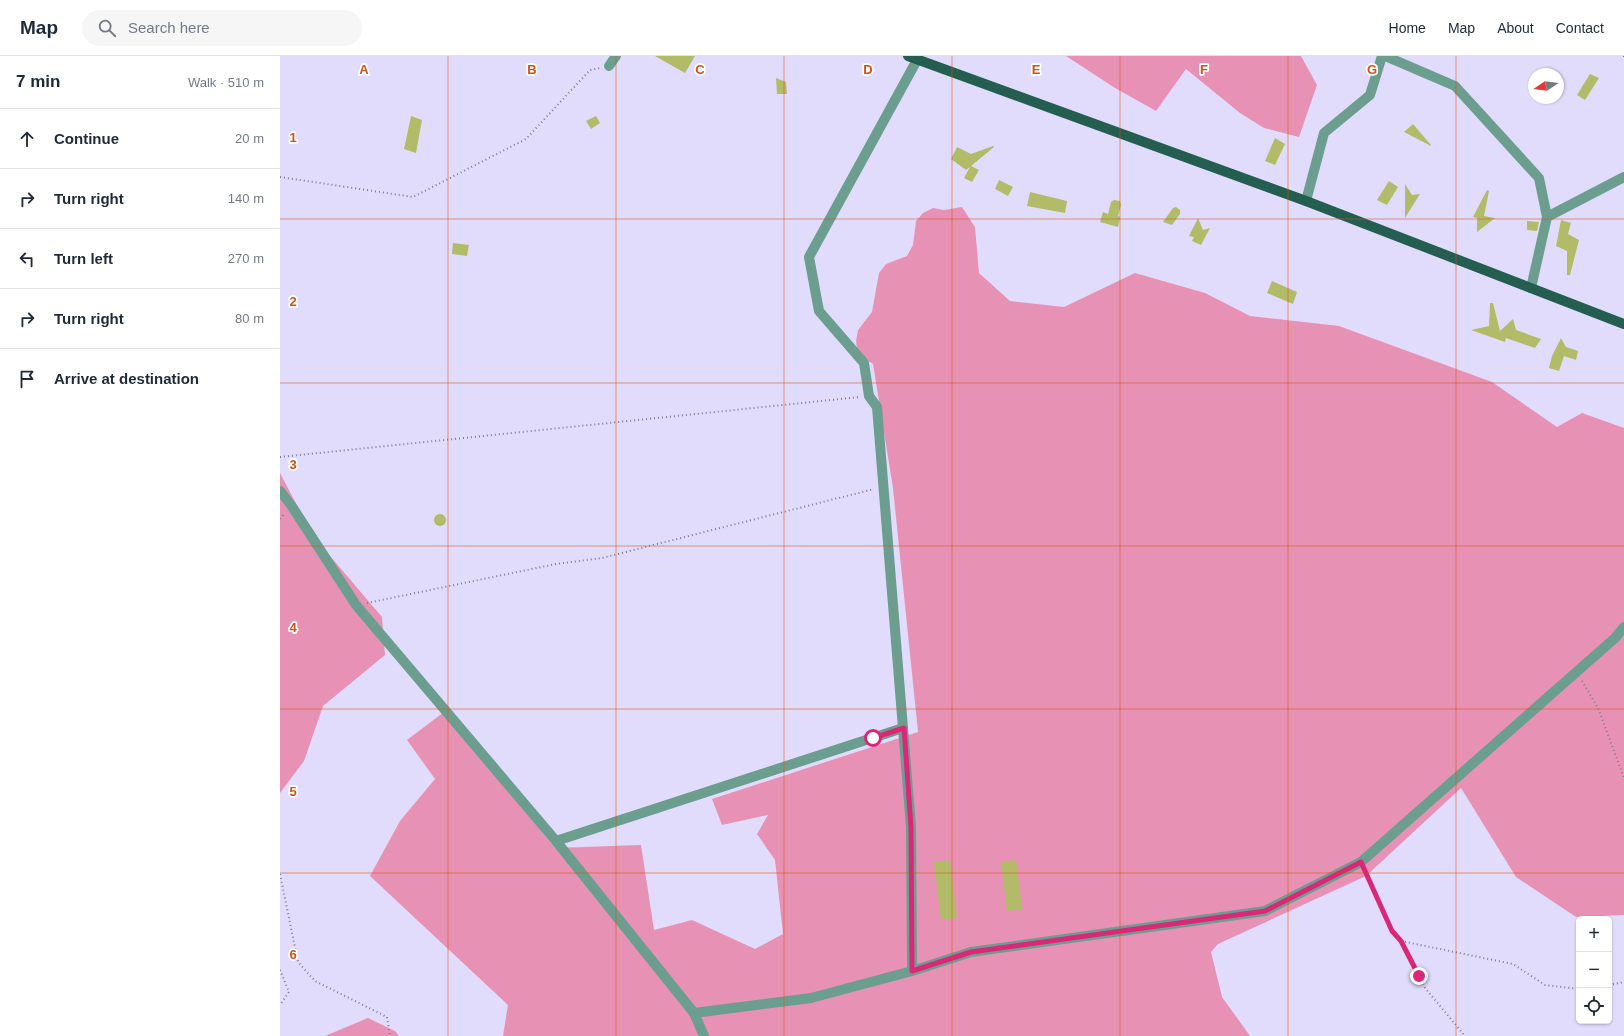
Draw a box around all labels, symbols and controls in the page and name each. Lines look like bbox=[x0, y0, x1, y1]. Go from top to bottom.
search box bbox=[82, 10, 362, 46]
text: Map bbox=[20, 17, 58, 38]
icon: search bbox=[96, 17, 118, 39]
text: Search here bbox=[128, 19, 210, 36]
text: Home bbox=[1389, 20, 1426, 36]
text: Map bbox=[1448, 20, 1475, 36]
text: About bbox=[1497, 20, 1534, 36]
text: Contact bbox=[1556, 20, 1604, 36]
text: A bbox=[359, 62, 369, 77]
text: B bbox=[527, 62, 537, 77]
text: C bbox=[695, 62, 705, 77]
text: D bbox=[863, 62, 873, 77]
text: E bbox=[1032, 62, 1041, 77]
text: F bbox=[1200, 62, 1208, 77]
text: G bbox=[1367, 62, 1377, 77]
north arrow bbox=[1528, 68, 1564, 104]
text: 7 min bbox=[16, 72, 60, 91]
text: Walk · 510 m bbox=[188, 75, 264, 90]
icon: ahead bbox=[16, 128, 38, 150]
text: Continue bbox=[54, 130, 119, 147]
text: 1 bbox=[289, 130, 297, 145]
text: 20 m bbox=[235, 131, 264, 146]
icon: right bbox=[16, 188, 38, 210]
text: Turn right bbox=[54, 190, 124, 207]
text: 140 m bbox=[228, 191, 264, 206]
icon: left bbox=[16, 248, 38, 270]
text: Turn left bbox=[54, 250, 113, 267]
text: 270 m bbox=[228, 251, 264, 266]
text: 2 bbox=[289, 294, 297, 309]
icon: right bbox=[16, 308, 38, 330]
text: Turn right bbox=[54, 310, 124, 327]
text: 80 m bbox=[235, 311, 264, 326]
icon: arrive bbox=[16, 368, 38, 390]
text: Arrive at destination bbox=[54, 370, 199, 387]
text: 3 bbox=[289, 457, 297, 472]
text: 4 bbox=[289, 620, 297, 635]
route start bbox=[864, 729, 882, 747]
text: 5 bbox=[289, 784, 297, 799]
map controls bbox=[1576, 916, 1612, 1024]
button: + bbox=[1576, 916, 1612, 952]
text: 6 bbox=[289, 947, 297, 962]
button: − bbox=[1576, 952, 1612, 988]
route end bbox=[1410, 967, 1428, 985]
button: locate bbox=[1576, 988, 1612, 1024]

